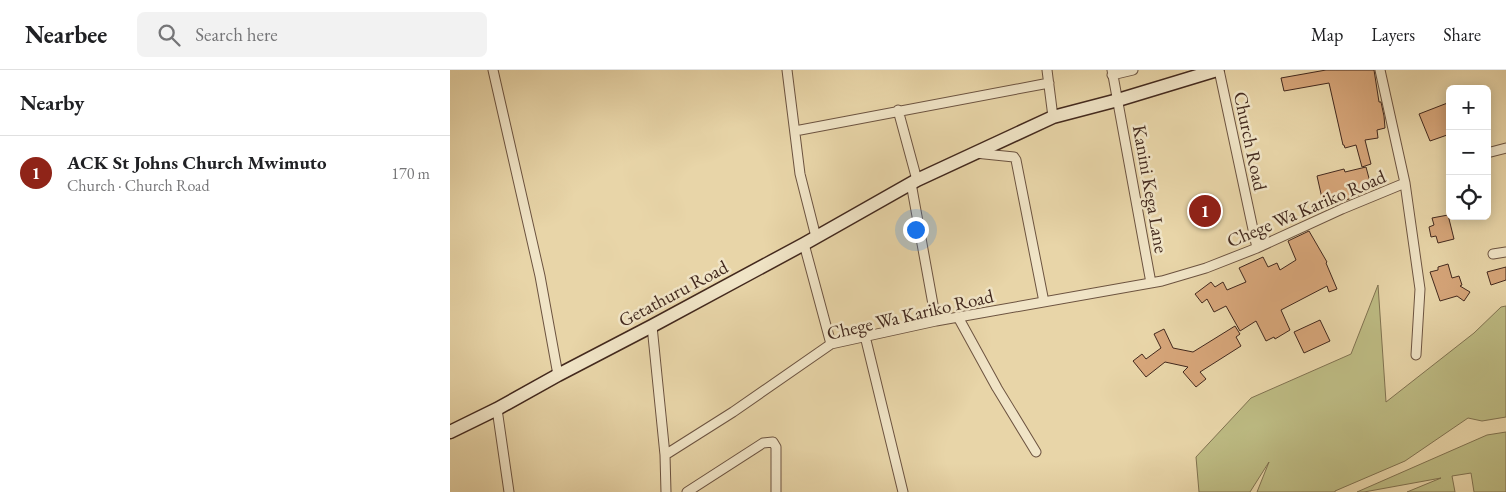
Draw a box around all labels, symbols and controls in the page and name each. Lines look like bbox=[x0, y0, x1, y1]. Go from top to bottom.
search box bbox=[137, 12, 487, 57]
text: Nearbee bbox=[25, 19, 107, 50]
icon: search bbox=[155, 21, 183, 49]
text: Search here bbox=[195, 22, 278, 47]
text: Map bbox=[1311, 23, 1343, 46]
text: Layers bbox=[1371, 23, 1415, 46]
text: Share bbox=[1443, 23, 1481, 46]
map controls bbox=[1446, 85, 1491, 220]
button: + bbox=[1446, 85, 1491, 130]
text: Nearby bbox=[20, 89, 84, 116]
street label: Church Road bbox=[1228, 89, 1273, 193]
street label: Kanini Kega Lane bbox=[1127, 123, 1174, 255]
button: − bbox=[1446, 130, 1491, 175]
text: ACK St Johns Church Mwimuto bbox=[67, 150, 327, 175]
text: 1 bbox=[32, 163, 40, 184]
text: 170 m bbox=[391, 163, 430, 184]
street label: Chege Wa Kariko Road bbox=[1223, 164, 1390, 253]
text: Church · Church Road bbox=[67, 175, 210, 196]
button: locate bbox=[1446, 175, 1491, 220]
pin: 1 bbox=[1189, 192, 1221, 230]
your location bbox=[903, 217, 929, 243]
street label: Getathuru Road bbox=[614, 254, 733, 333]
street label: Chege Wa Kariko Road bbox=[824, 283, 996, 346]

